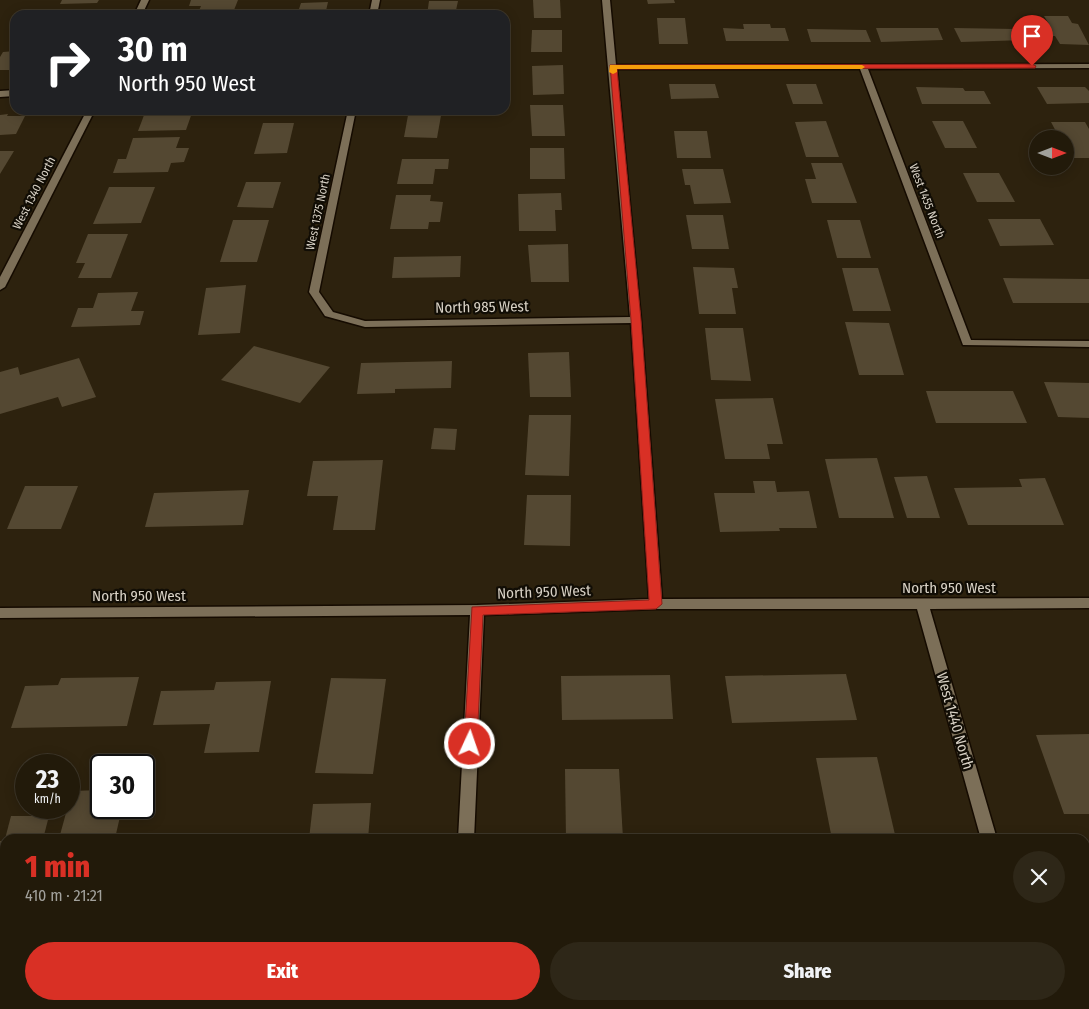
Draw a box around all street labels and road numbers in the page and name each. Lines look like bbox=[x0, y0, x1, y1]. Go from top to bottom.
street label: West 1340 North bbox=[10, 154, 58, 232]
street label: West 1455 North bbox=[906, 162, 948, 240]
street label: West 1375 North bbox=[303, 173, 333, 251]
street label: North 985 West bbox=[435, 297, 529, 317]
street label: North 950 West bbox=[902, 579, 996, 597]
street label: North 950 West bbox=[497, 581, 591, 603]
street label: North 950 West bbox=[92, 587, 186, 605]
street label: West 1440 North bbox=[933, 670, 977, 772]

